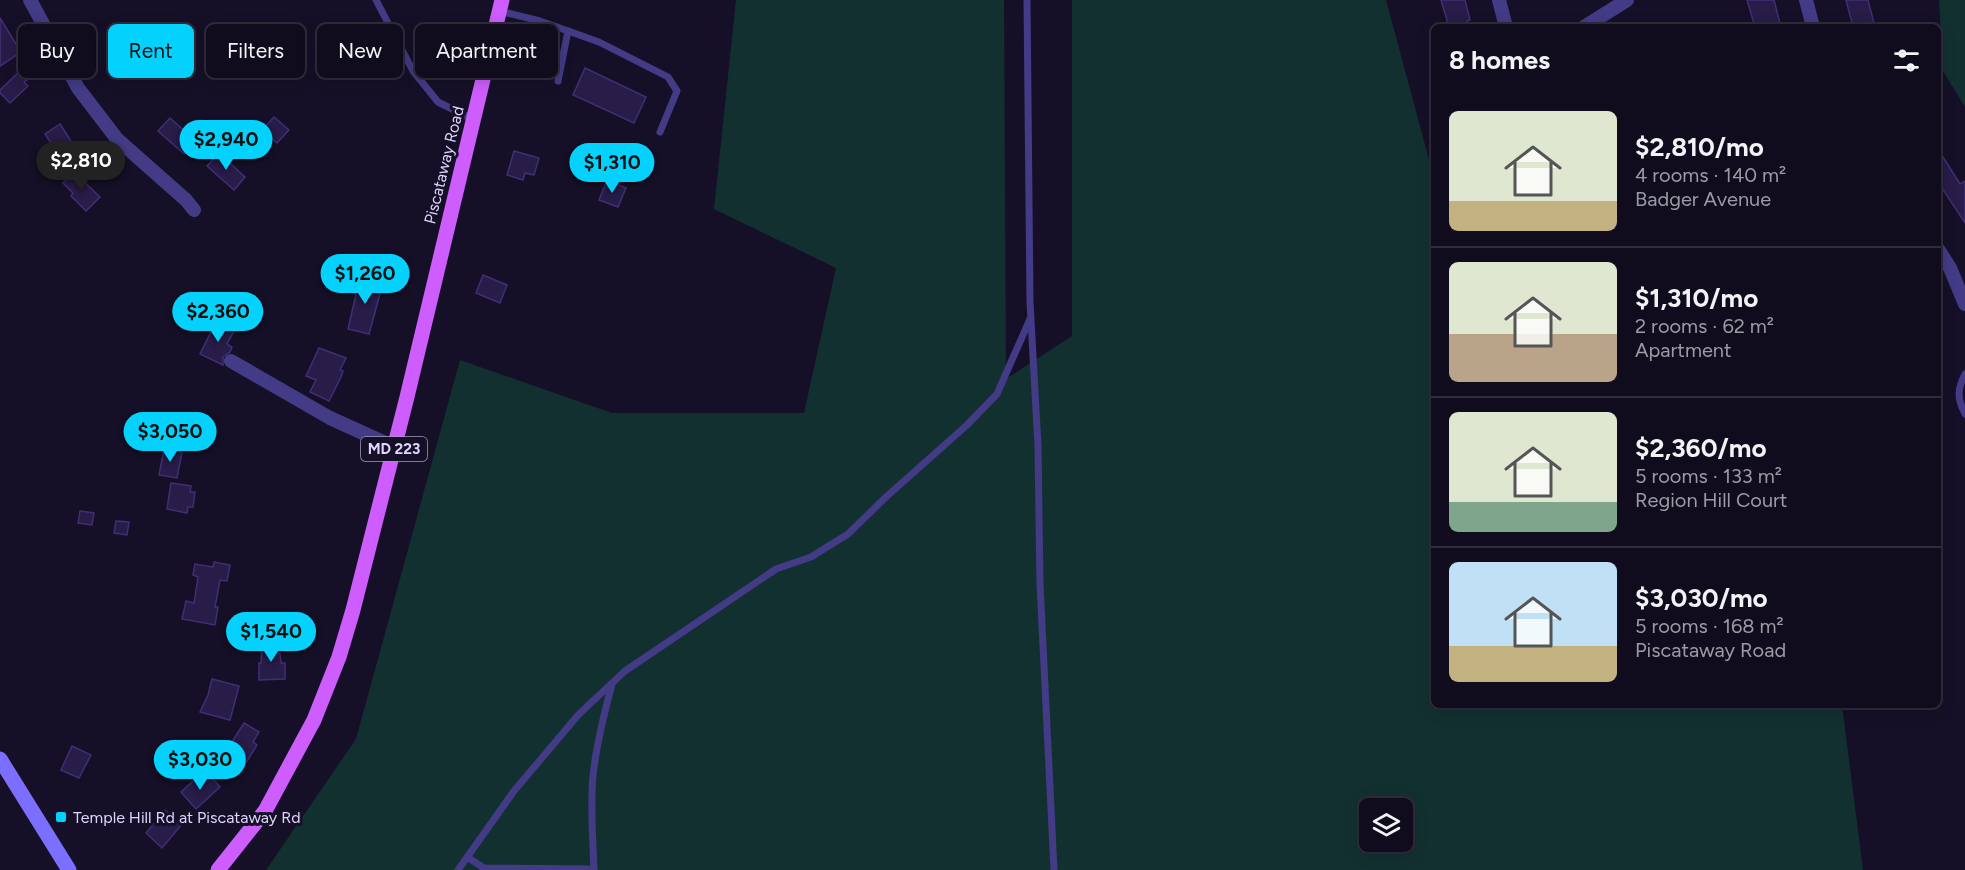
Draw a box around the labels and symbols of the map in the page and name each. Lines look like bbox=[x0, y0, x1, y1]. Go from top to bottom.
street label: Piscataway Road bbox=[420, 104, 468, 226]
pin: $2,940 bbox=[177, 120, 275, 171]
pin: $2,810 bbox=[32, 141, 130, 192]
pin: $1,310 bbox=[563, 143, 661, 194]
pin: $1,260 bbox=[316, 254, 414, 305]
pin: $2,360 bbox=[169, 292, 267, 343]
pin: $3,050 bbox=[121, 412, 219, 463]
road number: MD 223 bbox=[361, 437, 427, 461]
pin: $1,540 bbox=[222, 612, 320, 663]
pin: $3,030 bbox=[151, 740, 249, 791]
place label: Temple Hill Rd at Piscataway Rd bbox=[73, 808, 301, 827]
marker: Temple Hill Rd at Piscataway Rd bbox=[54, 810, 68, 824]

